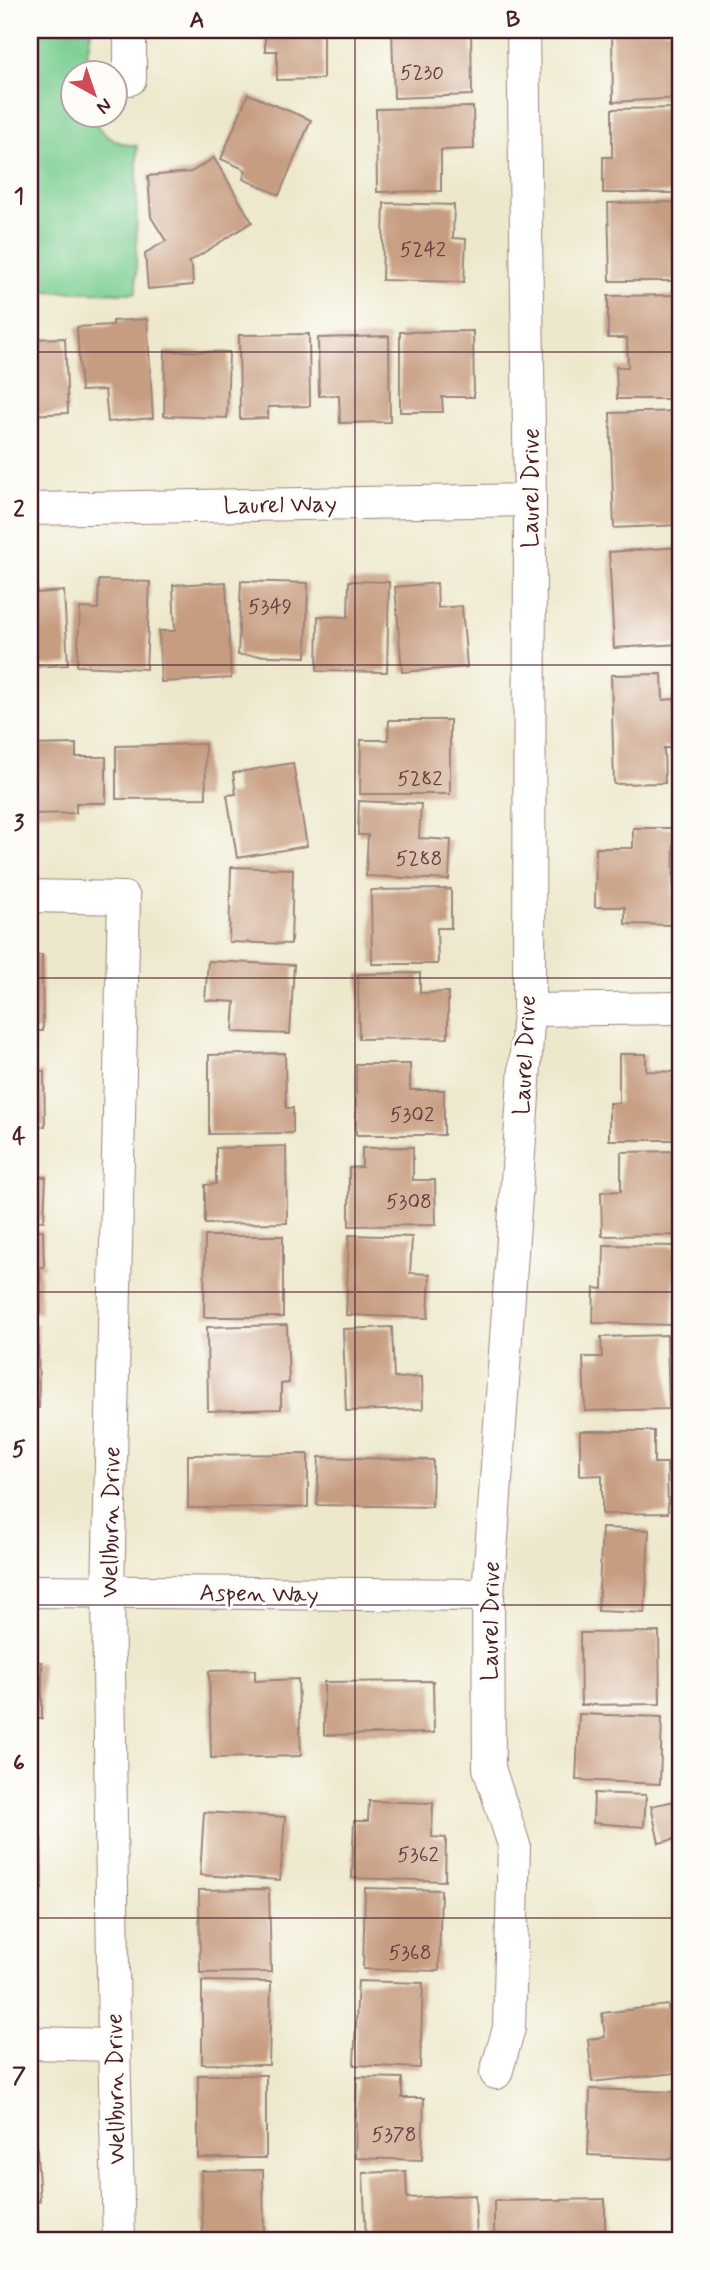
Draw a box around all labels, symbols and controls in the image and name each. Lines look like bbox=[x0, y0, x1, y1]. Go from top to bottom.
text: A bbox=[189, 6, 205, 36]
text: B bbox=[506, 6, 521, 36]
house number: 5230 bbox=[400, 59, 444, 87]
north arrow bbox=[60, 60, 130, 130]
text: N bbox=[91, 92, 117, 120]
text: 1 bbox=[14, 182, 24, 212]
house number: 5242 bbox=[400, 236, 446, 264]
street label: Laurel Drive bbox=[516, 428, 547, 548]
street label: Laurel Way bbox=[223, 489, 337, 522]
text: 2 bbox=[13, 495, 25, 525]
house number: 5349 bbox=[248, 593, 292, 621]
house number: 5282 bbox=[397, 765, 443, 793]
text: 3 bbox=[14, 809, 25, 839]
house number: 5288 bbox=[396, 845, 442, 873]
street label: Laurel Drive bbox=[507, 994, 544, 1116]
house number: 5302 bbox=[390, 1101, 434, 1129]
text: 4 bbox=[12, 1122, 26, 1152]
house number: 5308 bbox=[386, 1188, 432, 1216]
text: 5 bbox=[12, 1435, 26, 1465]
street label: Wellburn Drive bbox=[95, 1446, 128, 1598]
street label: Laurel Drive bbox=[475, 1561, 508, 1681]
street label: Aspen Way bbox=[199, 1578, 319, 1611]
text: 6 bbox=[13, 1749, 25, 1779]
house number: 5362 bbox=[397, 1841, 439, 1869]
house number: 5368 bbox=[388, 1939, 432, 1967]
street label: Wellburn Drive bbox=[100, 2013, 133, 2165]
text: 7 bbox=[12, 2062, 26, 2092]
house number: 5378 bbox=[371, 2121, 417, 2149]

